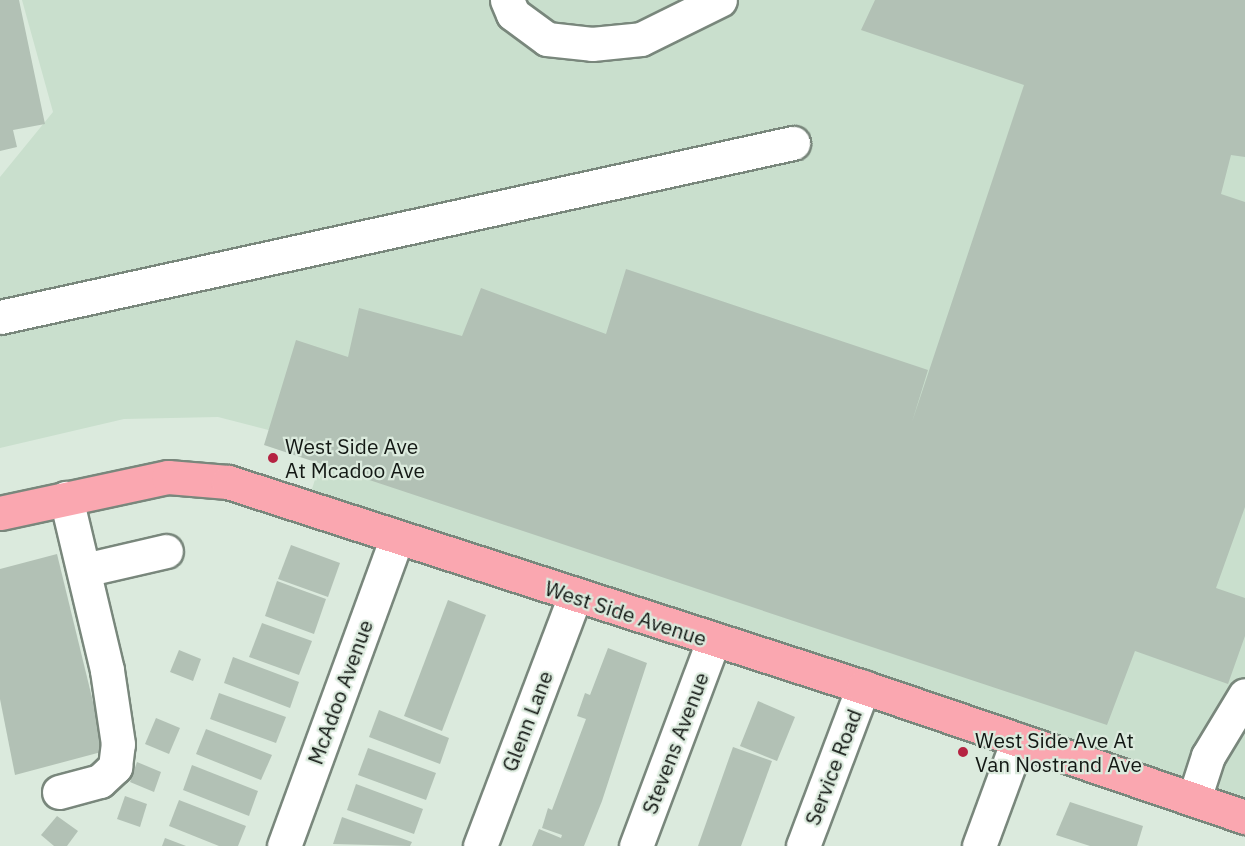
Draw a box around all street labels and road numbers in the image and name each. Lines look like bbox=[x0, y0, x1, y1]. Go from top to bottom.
street label: West Side Avenue bbox=[542, 575, 710, 651]
street label: McAdoo Avenue bbox=[302, 616, 378, 768]
street label: Glenn Lane bbox=[496, 667, 558, 775]
street label: Stevens Avenue bbox=[636, 669, 714, 817]
street label: Service Road bbox=[799, 705, 867, 829]

